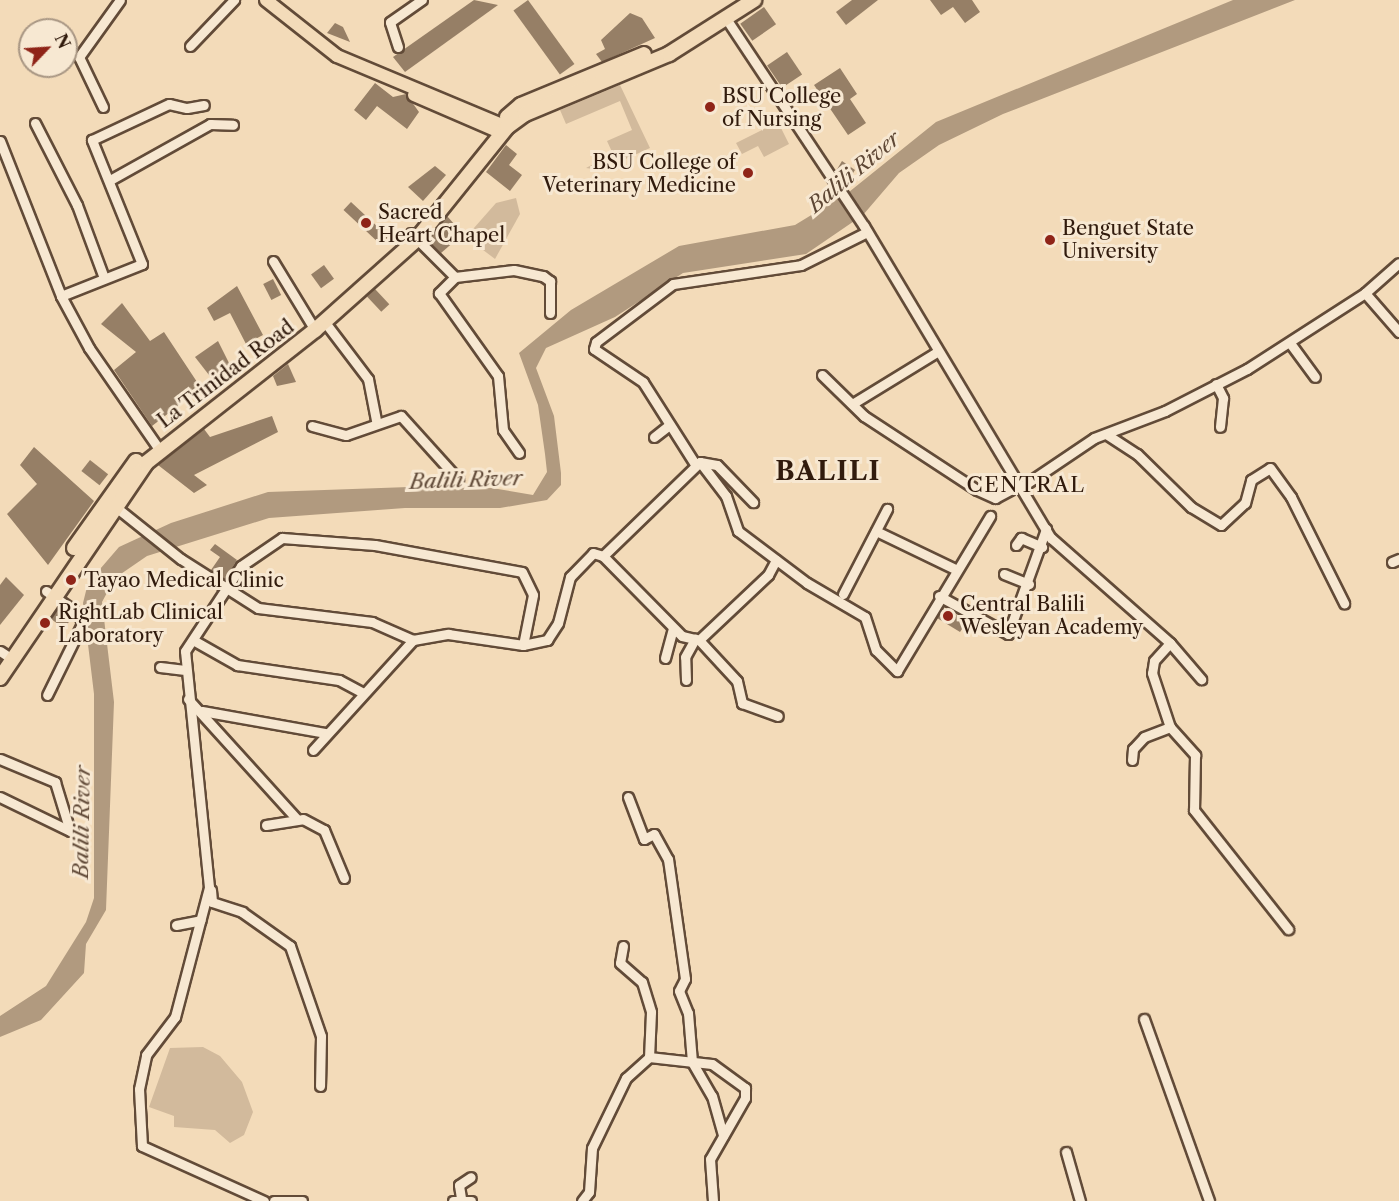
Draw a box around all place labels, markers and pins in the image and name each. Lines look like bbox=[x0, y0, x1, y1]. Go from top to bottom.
place label: BSU College of Nursing bbox=[722, 84, 841, 131]
marker: BSU College of Nursing bbox=[703, 100, 717, 114]
place label: BSU College of Veterinary Medicine bbox=[542, 150, 736, 197]
marker: BSU College of Veterinary Medicine bbox=[741, 166, 755, 180]
place label: Sacred Heart Chapel bbox=[378, 200, 505, 247]
marker: Sacred Heart Chapel bbox=[359, 216, 373, 230]
place label: Benguet State University bbox=[1062, 216, 1194, 263]
marker: Benguet State University bbox=[1043, 233, 1057, 247]
place label: Tayao Medical Clinic bbox=[84, 568, 284, 592]
marker: Tayao Medical Clinic bbox=[62, 571, 80, 589]
place label: Central Balili Wesleyan Academy bbox=[960, 592, 1144, 639]
place label: RightLab Clinical Laboratory bbox=[58, 600, 223, 647]
marker: Central Balili Wesleyan Academy bbox=[941, 609, 955, 623]
marker: RightLab Clinical Laboratory bbox=[36, 614, 54, 632]

